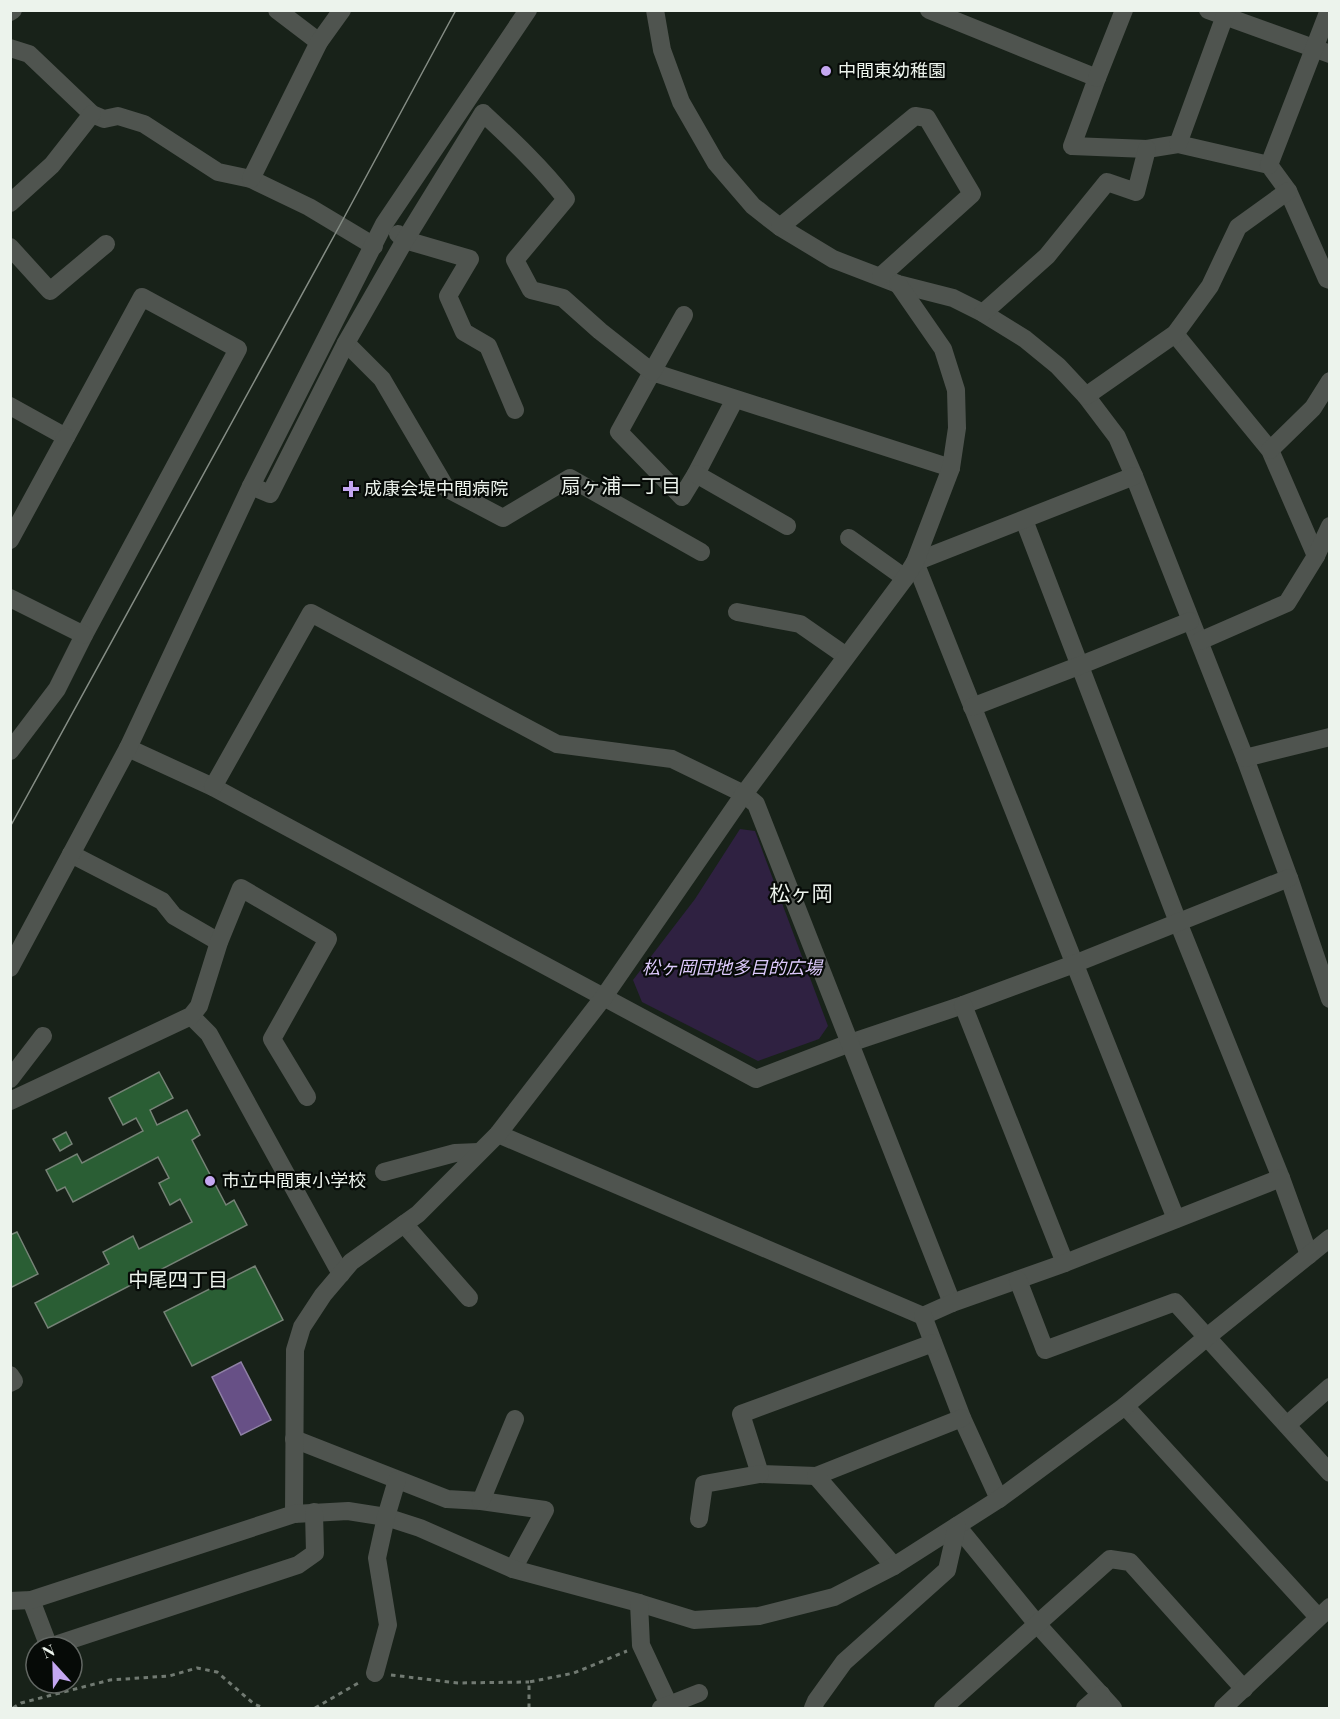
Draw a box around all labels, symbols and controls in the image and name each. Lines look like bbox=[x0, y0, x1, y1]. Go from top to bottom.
place label: 中間東幼稚園 bbox=[838, 58, 946, 82]
marker: 中間東幼稚園 bbox=[819, 64, 833, 78]
district label: 扇ヶ浦一丁目 bbox=[561, 471, 681, 498]
place label: 成康会堤中間病院 bbox=[364, 476, 508, 500]
marker: 成康会堤中間病院 bbox=[342, 480, 360, 498]
district label: 松ヶ岡 bbox=[770, 878, 833, 906]
park label: 松ヶ岡団地多目的広場 bbox=[642, 955, 824, 979]
place label: 市立中間東小学校 bbox=[222, 1168, 366, 1192]
marker: 市立中間東小学校 bbox=[203, 1174, 217, 1188]
district label: 中尾四丁目 bbox=[128, 1265, 228, 1292]
north arrow bbox=[24, 1635, 84, 1695]
text: N bbox=[39, 1639, 58, 1663]

